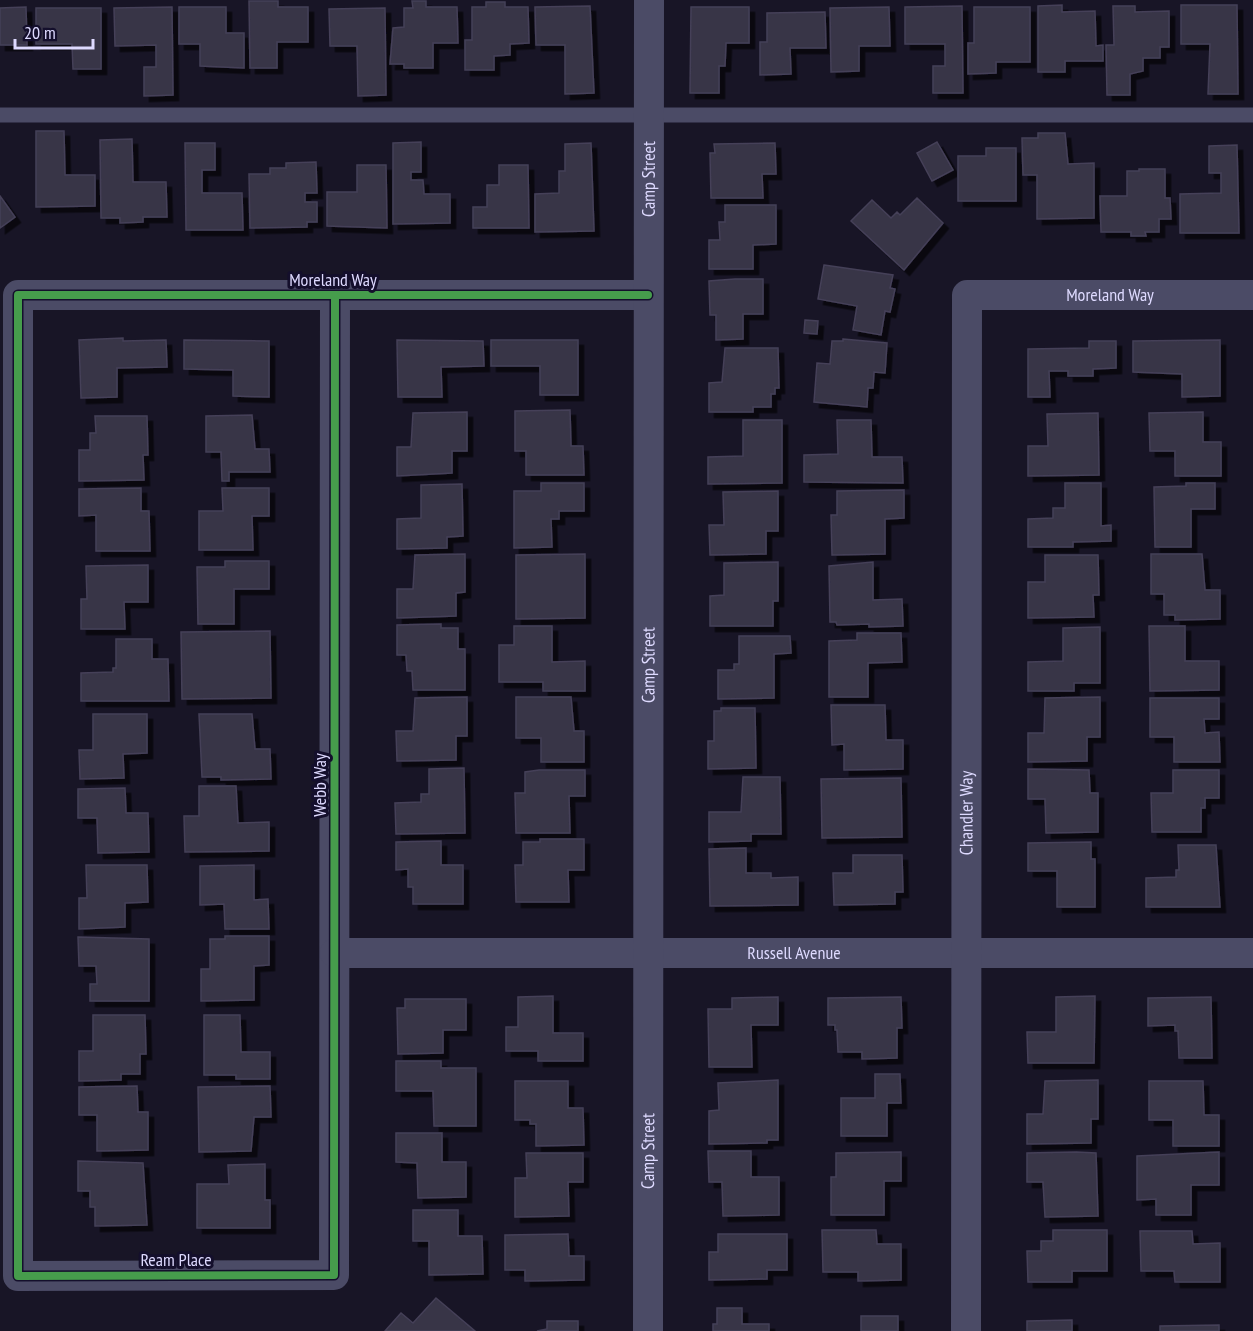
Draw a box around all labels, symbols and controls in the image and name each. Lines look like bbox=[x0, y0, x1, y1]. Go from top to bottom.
scale bar bbox=[15, 12, 93, 50]
text: 20 m bbox=[24, 21, 56, 44]
street label: Camp Street bbox=[637, 141, 660, 217]
street label: Moreland Way bbox=[289, 268, 377, 291]
street label: Moreland Way bbox=[1066, 283, 1154, 306]
street label: Camp Street bbox=[636, 627, 660, 703]
street label: Webb Way bbox=[308, 753, 331, 817]
street label: Chandler Way bbox=[954, 770, 978, 855]
street label: Russell Avenue bbox=[747, 941, 841, 964]
street label: Camp Street bbox=[636, 1113, 659, 1189]
street label: Ream Place bbox=[140, 1248, 212, 1271]

